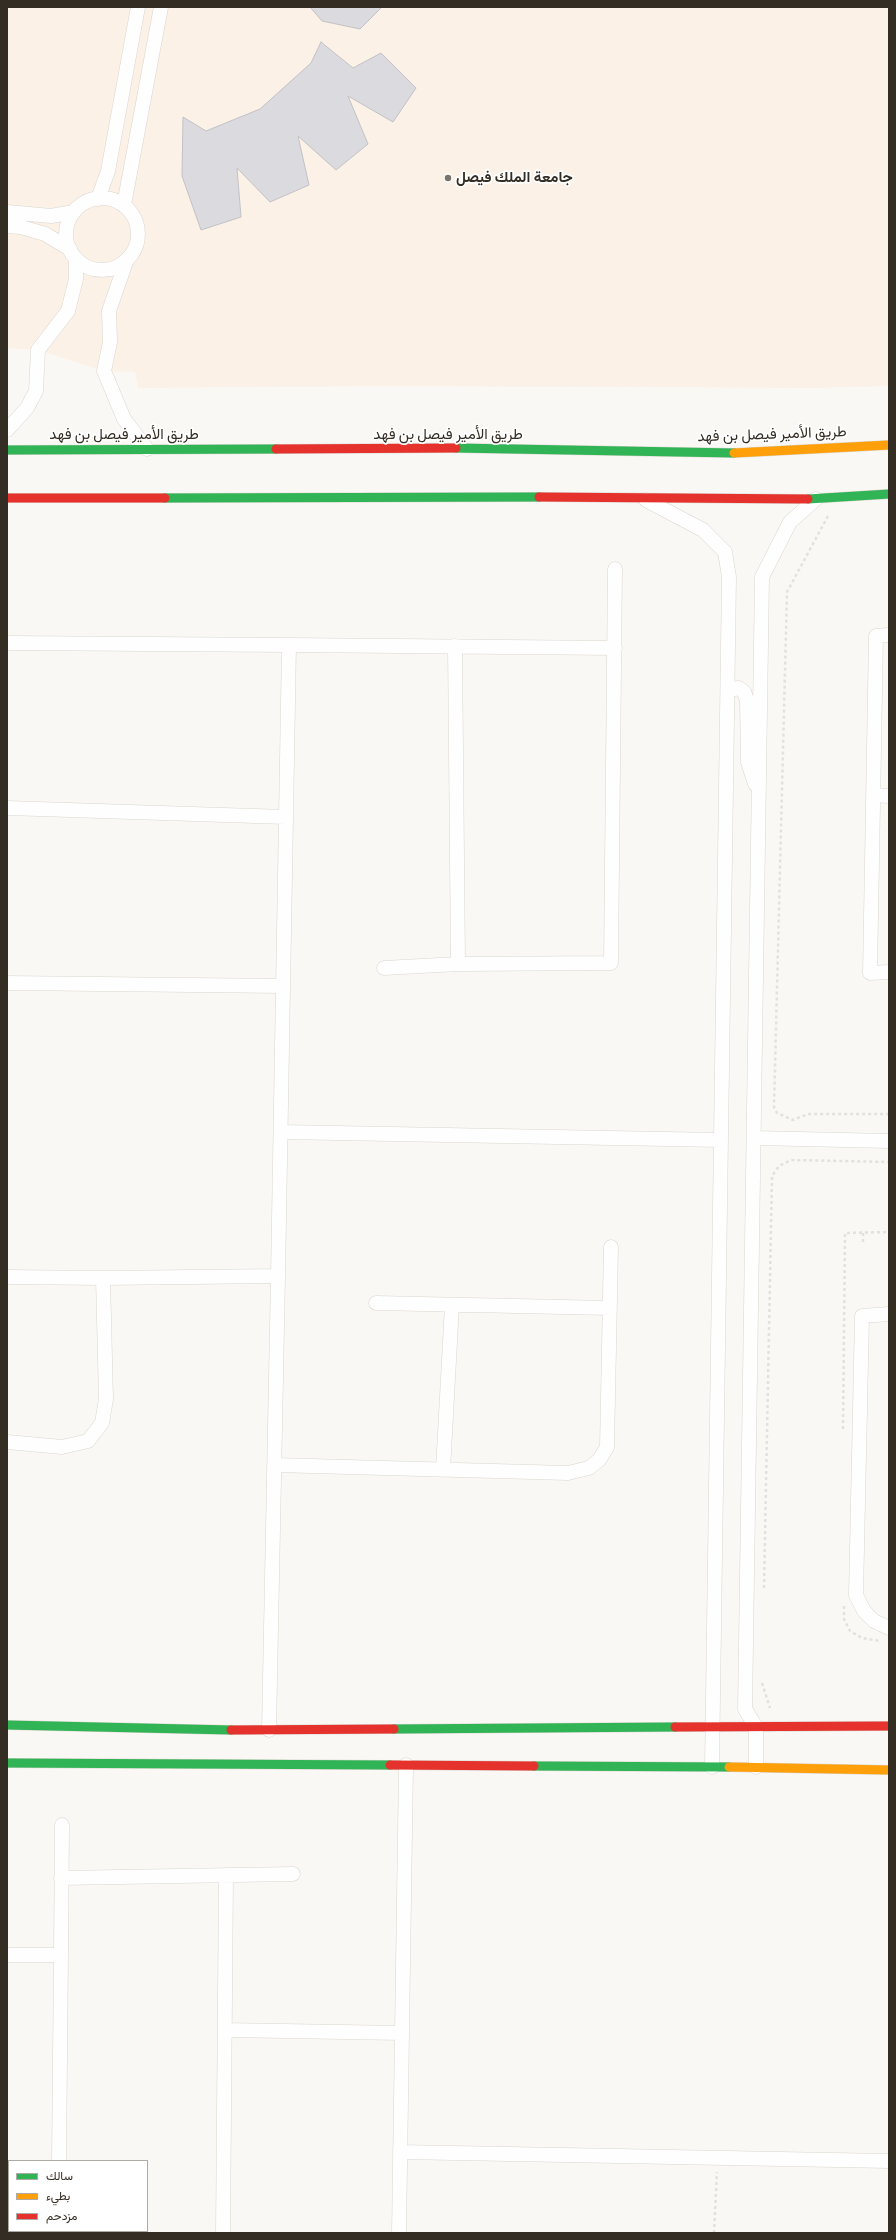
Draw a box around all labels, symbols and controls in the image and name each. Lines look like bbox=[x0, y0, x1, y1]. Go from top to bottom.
place label: جامعة الملك فيصل bbox=[456, 169, 573, 187]
marker: جامعة الملك فيصل bbox=[443, 173, 453, 183]
street label: طريق الأمير فيصل بن فهد bbox=[697, 423, 847, 447]
street label: طريق الأمير فيصل بن فهد bbox=[49, 426, 199, 444]
street label: طريق الأمير فيصل بن فهد bbox=[373, 426, 523, 444]
legend bbox=[8, 2160, 148, 2232]
text: سالك bbox=[46, 2166, 73, 2185]
text: بطيء bbox=[46, 2186, 70, 2205]
text: مزدحم bbox=[46, 2206, 77, 2225]

